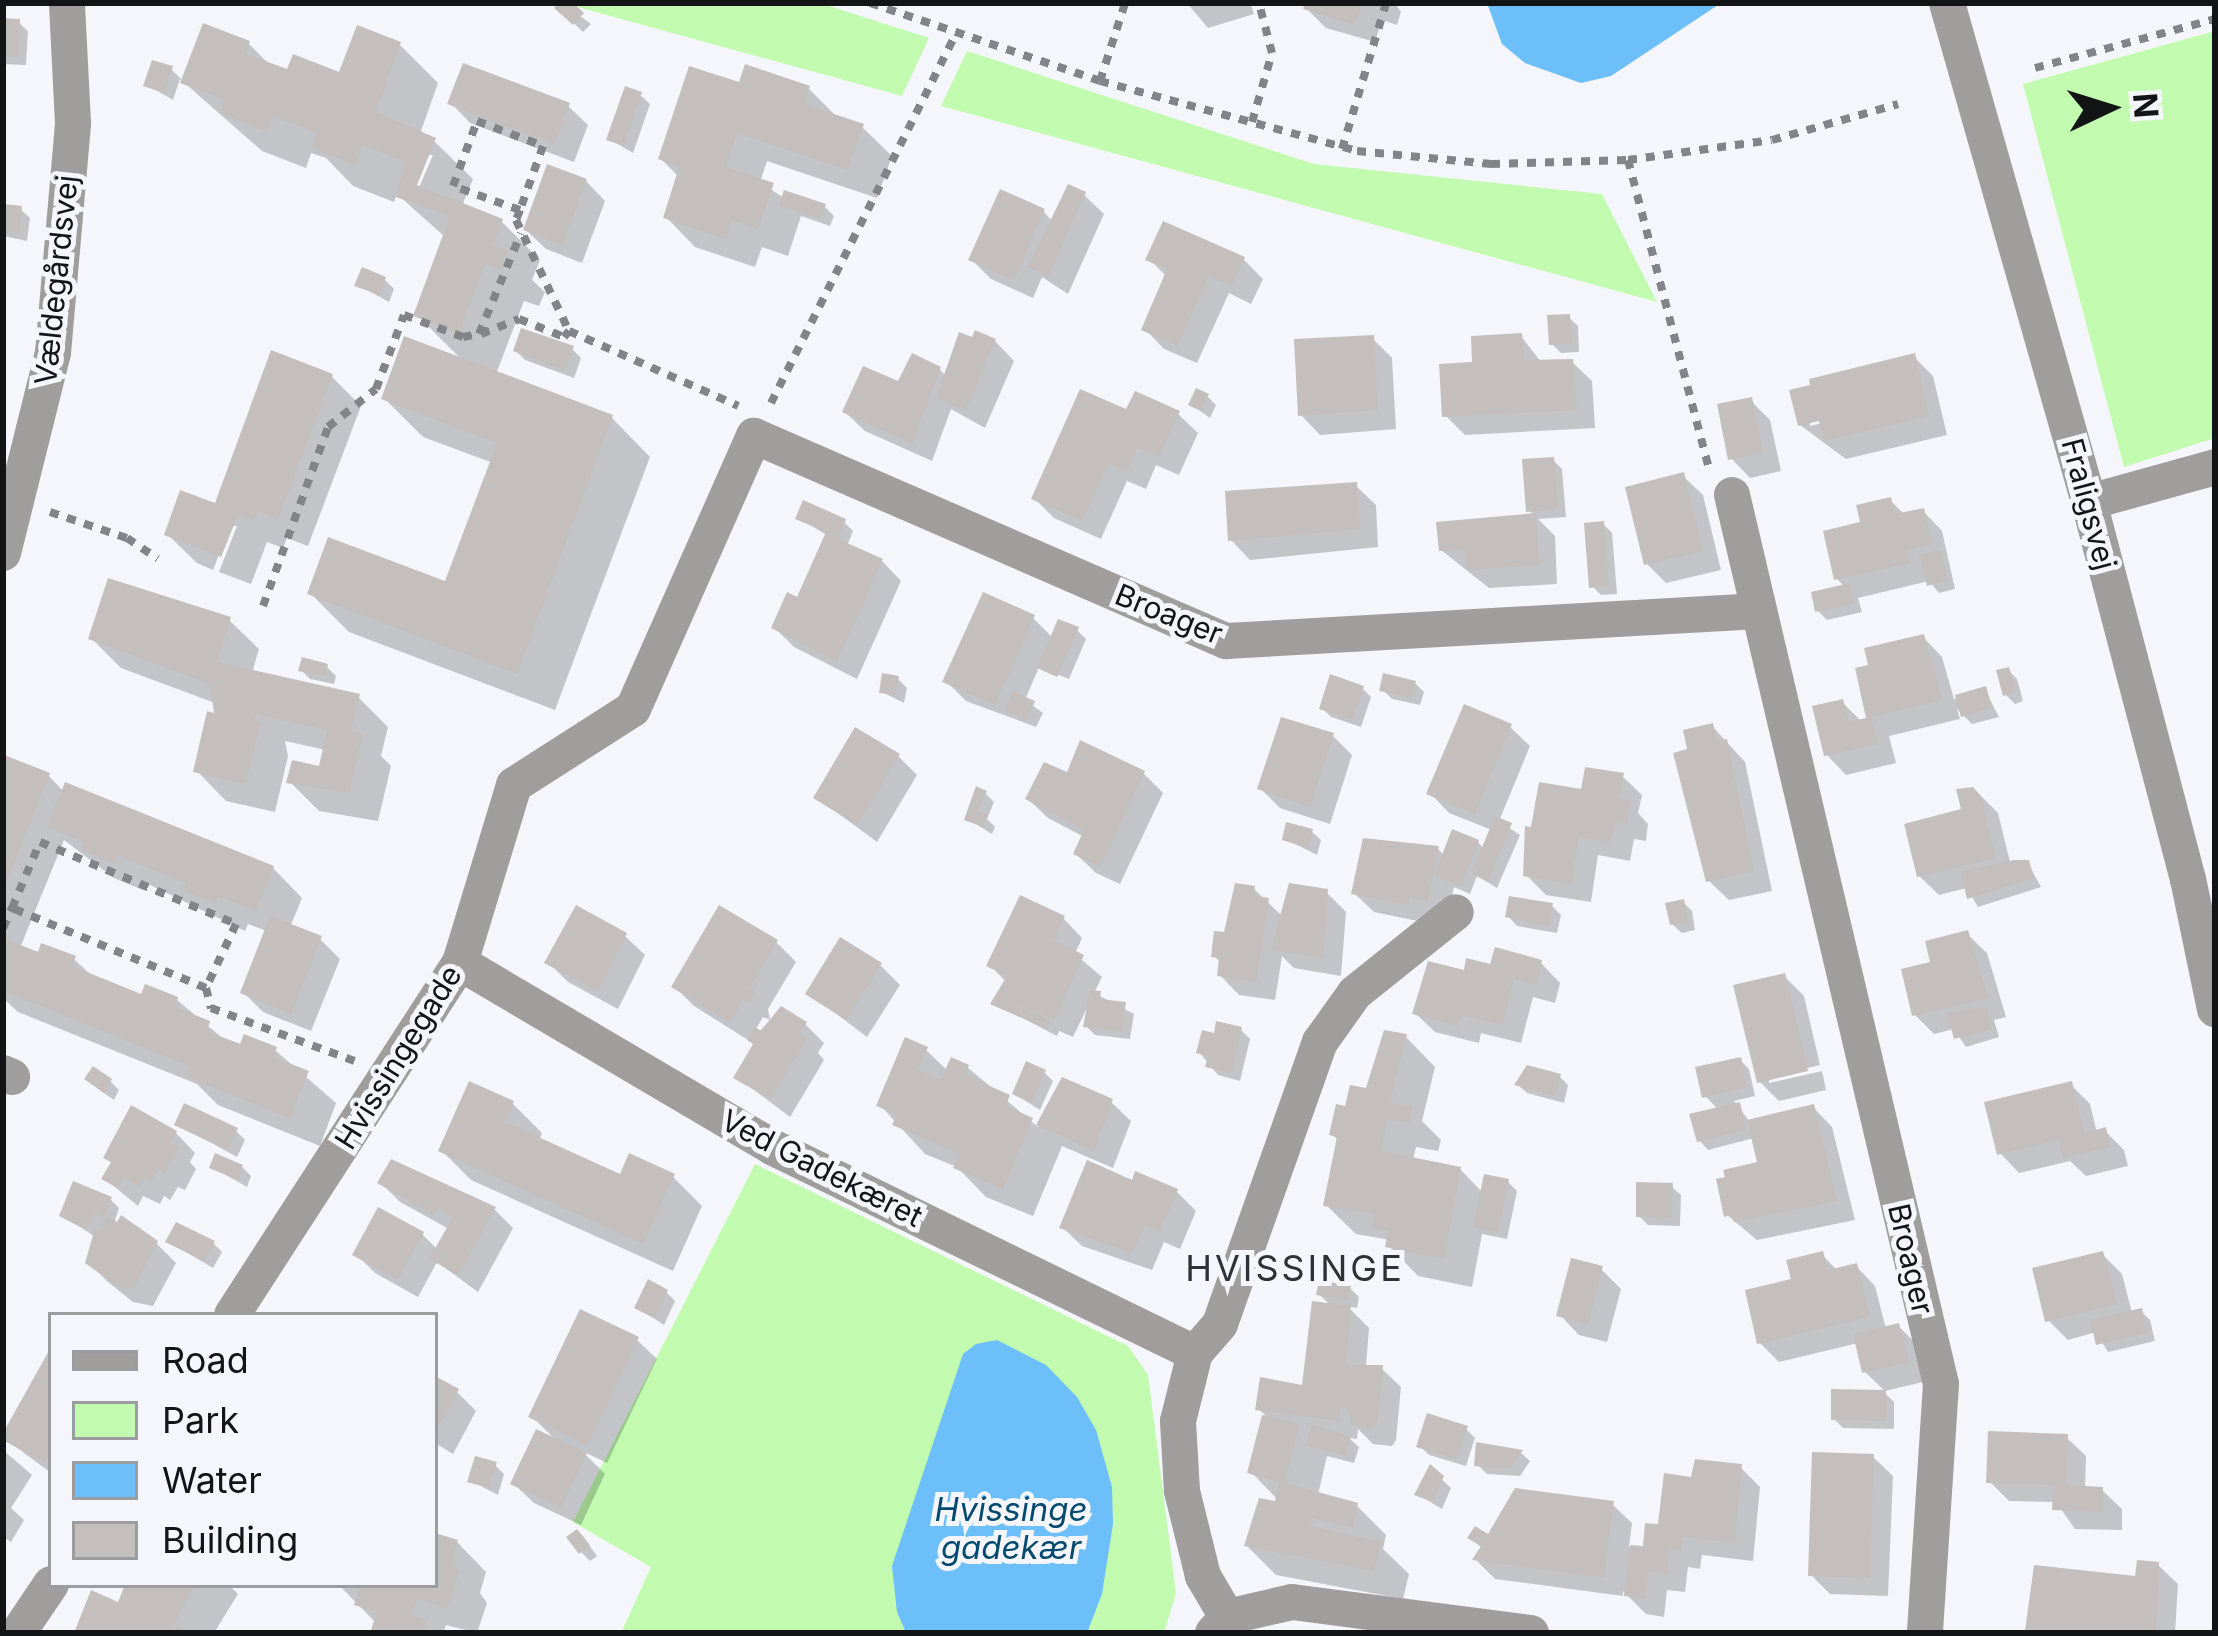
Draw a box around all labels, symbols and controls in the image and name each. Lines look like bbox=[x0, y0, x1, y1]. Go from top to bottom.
north arrow bbox=[2050, 48, 2170, 168]
text: N bbox=[2125, 92, 2167, 119]
street label: Vældegårdsvej bbox=[27, 173, 85, 387]
street label: Fraligsvej bbox=[2054, 434, 2124, 574]
street label: Broager bbox=[1110, 576, 1228, 652]
street label: Hvissingegade bbox=[327, 958, 469, 1156]
street label: Ved Gadekæret bbox=[716, 1102, 928, 1234]
street label: Broager bbox=[1881, 1200, 1941, 1318]
district label: HVISSINGE bbox=[1185, 1247, 1405, 1291]
legend bbox=[48, 1312, 438, 1588]
text: Road bbox=[162, 1338, 249, 1382]
text: Park bbox=[162, 1398, 239, 1442]
text: Water bbox=[162, 1458, 262, 1502]
water label: Hvissinge gadekær bbox=[935, 1490, 1087, 1568]
text: Building bbox=[162, 1518, 298, 1562]

